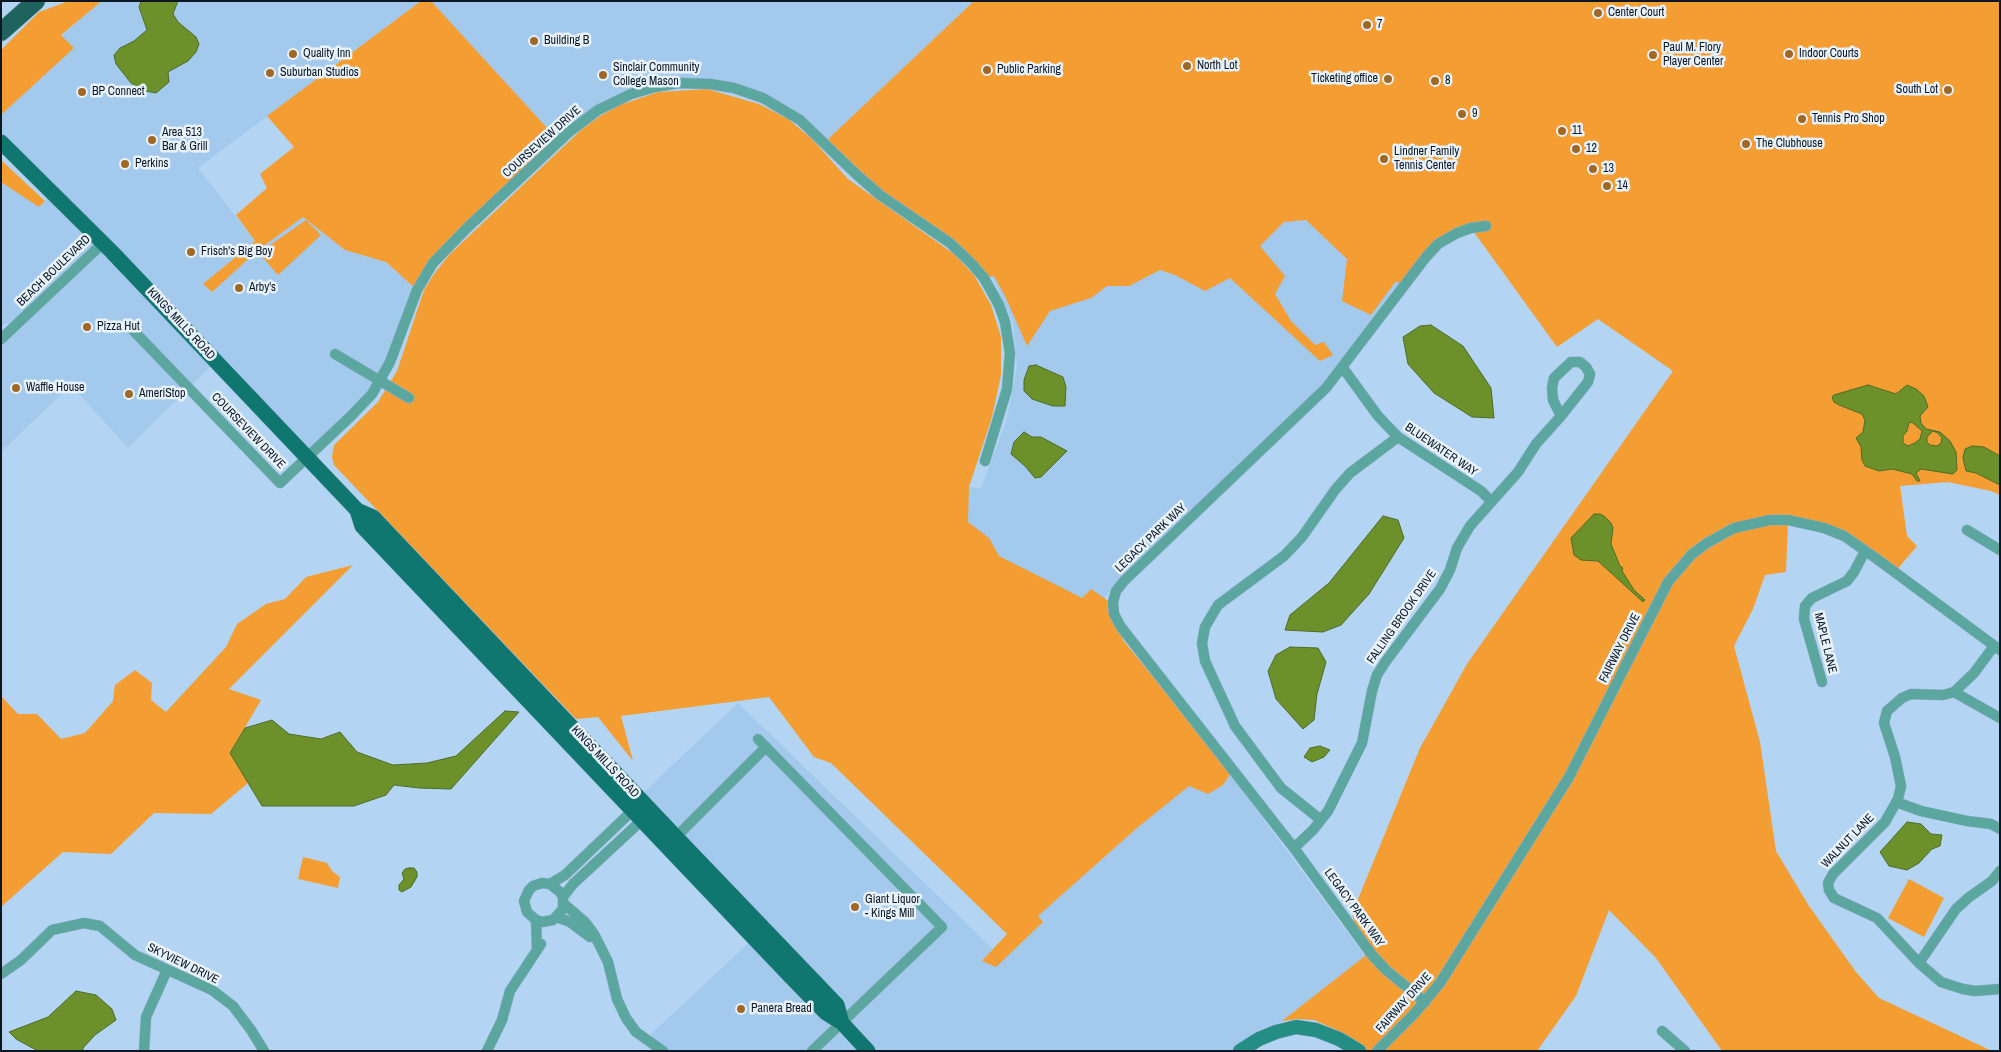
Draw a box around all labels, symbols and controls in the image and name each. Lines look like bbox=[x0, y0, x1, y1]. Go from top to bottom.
place label: Center Court bbox=[1608, 6, 1664, 20]
marker: Center Court bbox=[1592, 7, 1604, 19]
place label: 7 bbox=[1377, 18, 1382, 32]
marker: 7 bbox=[1361, 19, 1373, 31]
place label: Building B bbox=[544, 34, 589, 48]
marker: Building B bbox=[528, 35, 540, 47]
place label: Paul M. Flory Player Center bbox=[1663, 41, 1723, 69]
place label: Quality Inn bbox=[303, 47, 351, 61]
place label: Indoor Courts bbox=[1799, 47, 1859, 61]
marker: Quality Inn bbox=[287, 48, 299, 60]
marker: Indoor Courts bbox=[1783, 48, 1795, 60]
marker: Paul M. Flory Player Center bbox=[1647, 49, 1659, 61]
place label: North Lot bbox=[1197, 59, 1237, 73]
marker: North Lot bbox=[1181, 60, 1193, 72]
place label: Sinclair Community College Mason bbox=[613, 61, 699, 89]
place label: Public Parking bbox=[997, 63, 1061, 77]
marker: Public Parking bbox=[981, 64, 993, 76]
place label: Suburban Studios bbox=[280, 66, 359, 80]
marker: Suburban Studios bbox=[264, 67, 276, 79]
marker: Sinclair Community College Mason bbox=[597, 69, 609, 81]
place label: Ticketing office bbox=[1311, 72, 1378, 86]
marker: Ticketing office bbox=[1382, 73, 1394, 85]
place label: 8 bbox=[1445, 74, 1450, 88]
marker: 8 bbox=[1429, 75, 1441, 87]
place label: South Lot bbox=[1896, 83, 1938, 97]
marker: South Lot bbox=[1942, 84, 1954, 96]
place label: BP Connect bbox=[92, 85, 145, 99]
marker: BP Connect bbox=[76, 86, 88, 98]
street label: COURSEVIEW DRIVE bbox=[500, 103, 584, 181]
place label: 9 bbox=[1472, 107, 1477, 121]
marker: 9 bbox=[1456, 108, 1468, 120]
place label: Tennis Pro Shop bbox=[1812, 112, 1885, 126]
marker: Tennis Pro Shop bbox=[1796, 113, 1808, 125]
place label: 11 bbox=[1572, 124, 1582, 138]
marker: 11 bbox=[1556, 125, 1568, 137]
place label: Area 513 Bar & Grill bbox=[162, 126, 207, 154]
marker: Area 513 Bar & Grill bbox=[146, 134, 158, 146]
place label: The Clubhouse bbox=[1756, 137, 1823, 151]
marker: The Clubhouse bbox=[1740, 138, 1752, 150]
place label: 12 bbox=[1586, 142, 1597, 156]
marker: 12 bbox=[1570, 143, 1582, 155]
place label: Lindner Family Tennis Center bbox=[1394, 145, 1459, 173]
marker: Lindner Family Tennis Center bbox=[1378, 153, 1390, 165]
place label: Perkins bbox=[135, 157, 168, 171]
marker: Perkins bbox=[119, 158, 131, 170]
place label: 13 bbox=[1603, 162, 1614, 176]
marker: 13 bbox=[1587, 163, 1599, 175]
place label: 14 bbox=[1617, 179, 1628, 193]
marker: 14 bbox=[1601, 180, 1613, 192]
street label: BEACH BOULEVARD bbox=[14, 232, 94, 310]
place label: Frisch's Big Boy bbox=[201, 245, 272, 259]
marker: Frisch's Big Boy bbox=[185, 246, 197, 258]
place label: Arby's bbox=[249, 281, 276, 295]
marker: Arby's bbox=[233, 282, 245, 294]
street label: KINGS MILLS ROAD bbox=[144, 285, 218, 363]
place label: Pizza Hut bbox=[97, 320, 140, 334]
marker: Pizza Hut bbox=[81, 321, 93, 333]
place label: Waffle House bbox=[26, 381, 85, 395]
marker: Waffle House bbox=[10, 382, 22, 394]
place label: AmeriStop bbox=[139, 387, 185, 401]
marker: AmeriStop bbox=[123, 388, 135, 400]
street label: COURSEVIEW DRIVE bbox=[208, 390, 288, 472]
street label: BLUEWATER WAY bbox=[1402, 420, 1480, 480]
street label: LEGACY PARK WAY bbox=[1113, 501, 1189, 575]
street label: FALLING BROOK DRIVE bbox=[1364, 567, 1440, 667]
street label: FAIRWAY DRIVE bbox=[1596, 611, 1644, 685]
street label: MAPLE LANE bbox=[1811, 611, 1839, 675]
street label: KINGS MILLS ROAD bbox=[568, 723, 642, 801]
street label: WALNUT LANE bbox=[1819, 811, 1877, 871]
street label: LEGACY PARK WAY bbox=[1321, 866, 1387, 950]
place label: Giant Liquor - Kings Mill bbox=[865, 893, 920, 921]
marker: Giant Liquor - Kings Mill bbox=[849, 901, 861, 913]
street label: SKYVIEW DRIVE bbox=[145, 941, 221, 987]
street label: FAIRWAY DRIVE bbox=[1373, 970, 1435, 1036]
place label: Panera Bread bbox=[751, 1002, 812, 1016]
marker: Panera Bread bbox=[735, 1003, 747, 1015]

